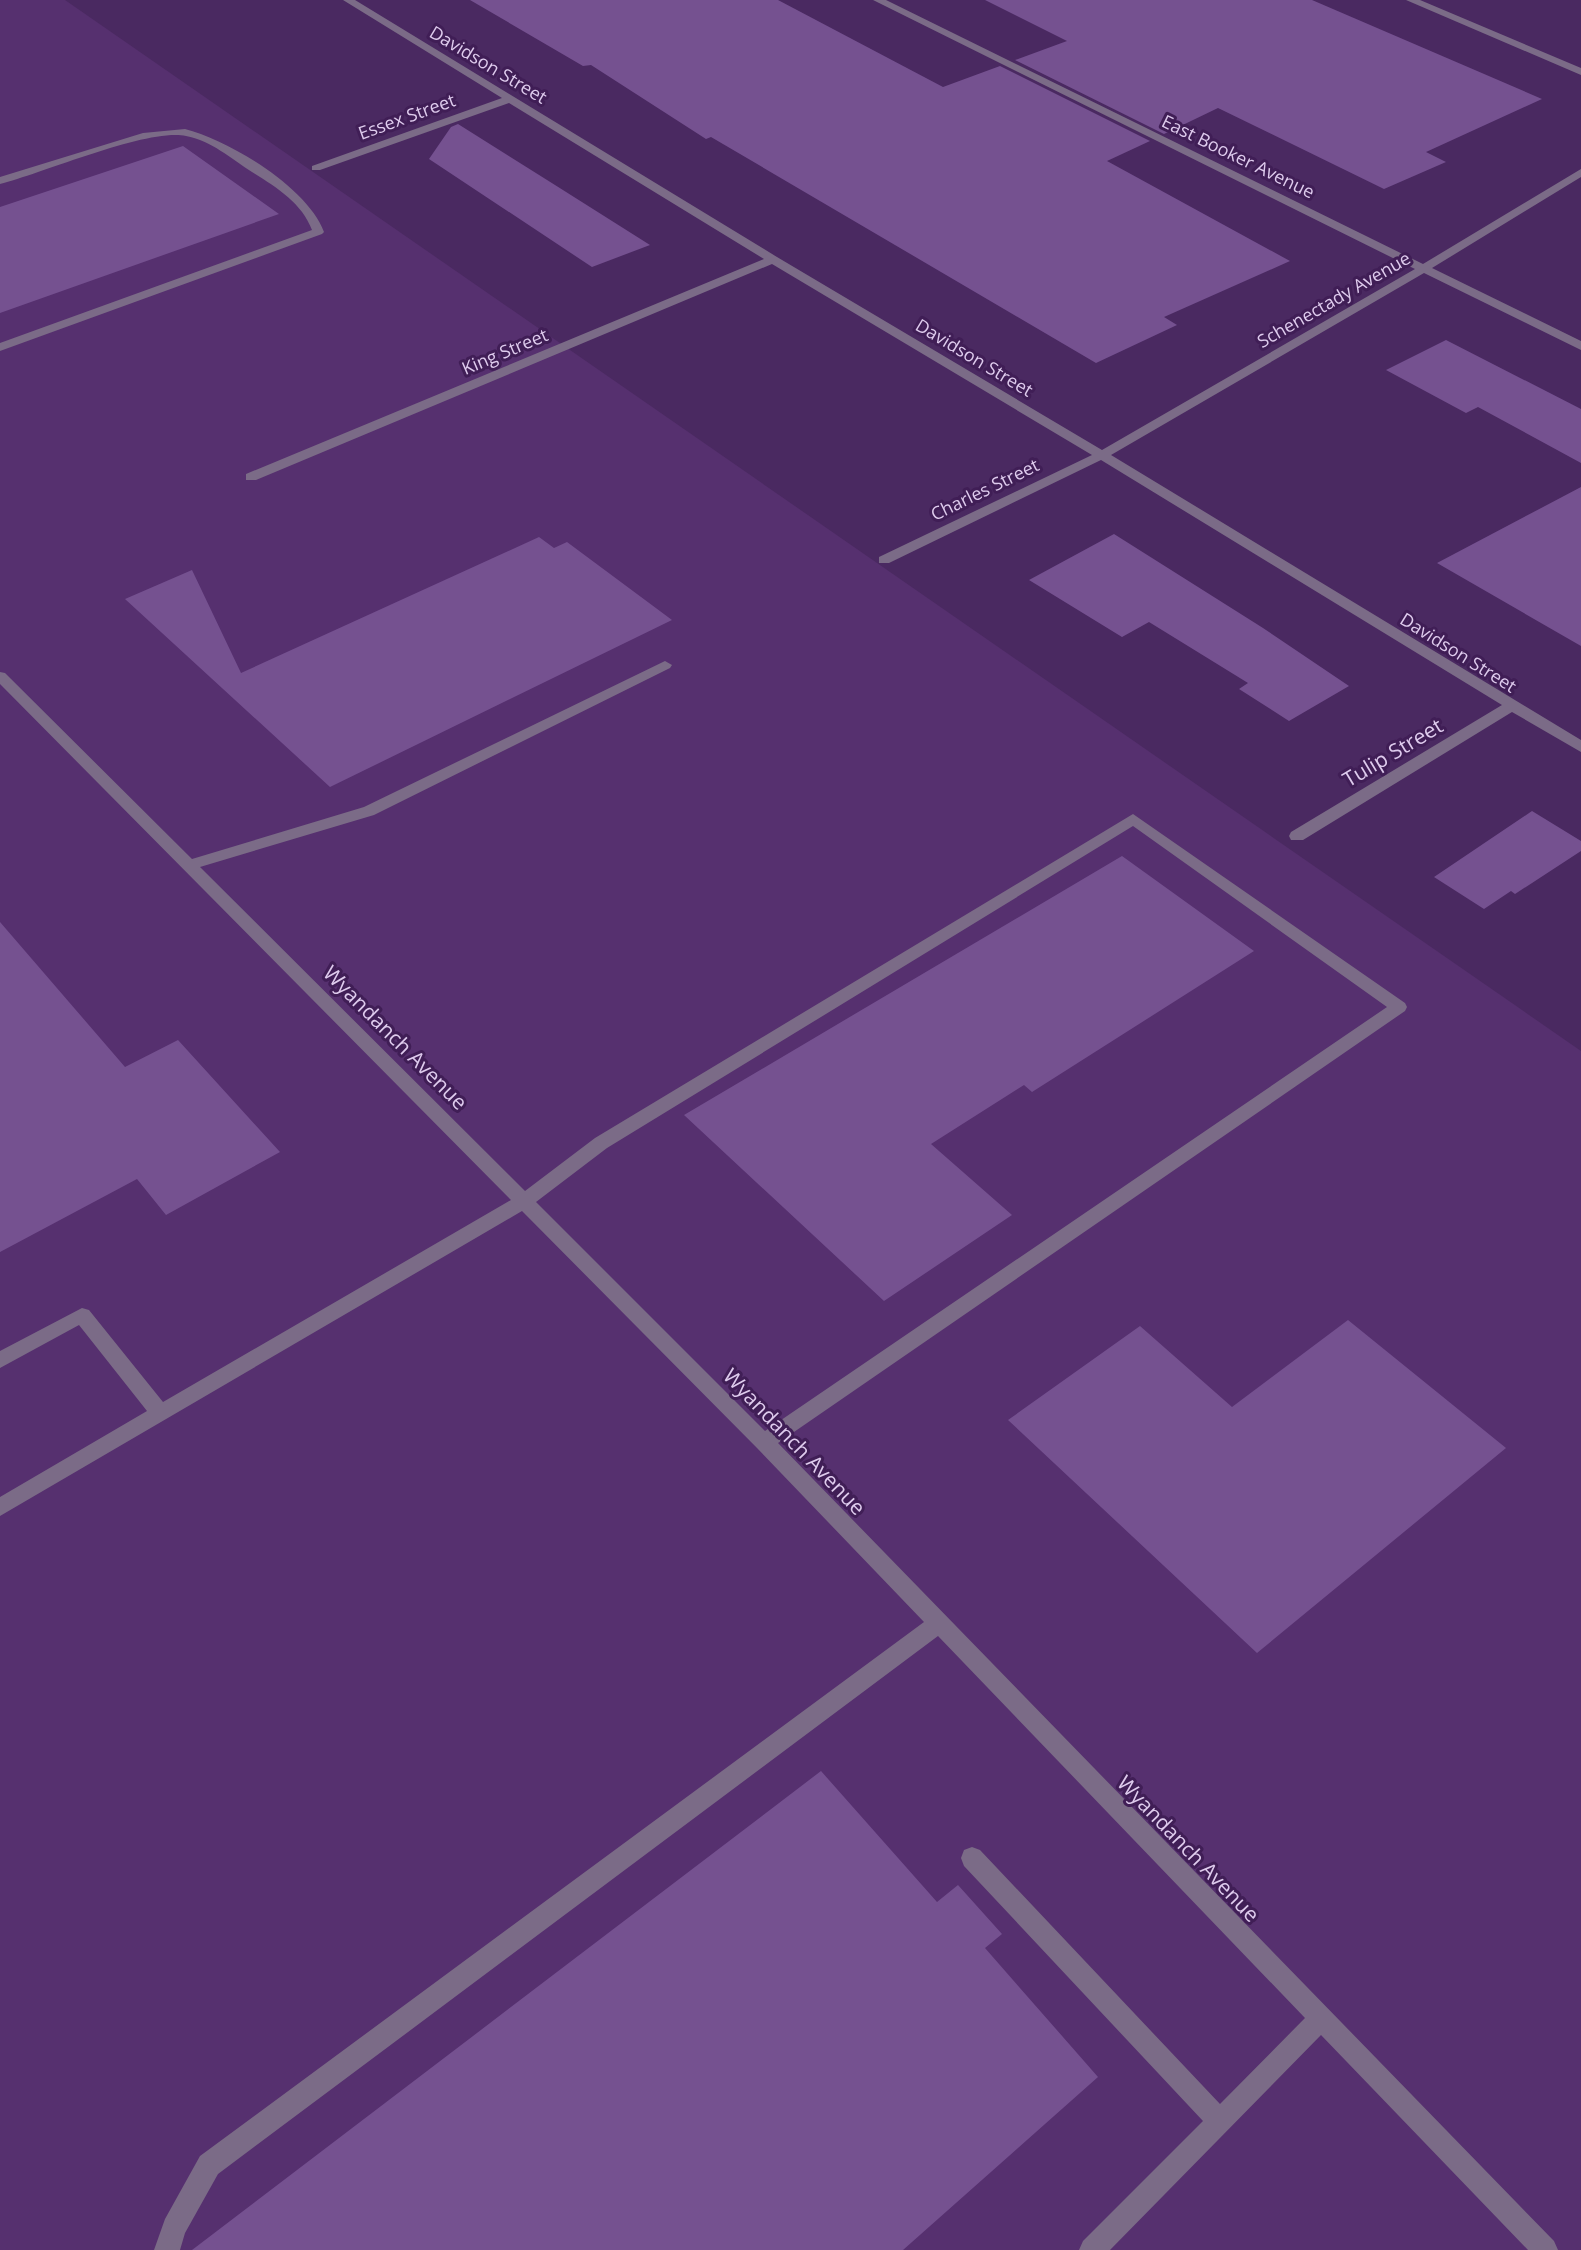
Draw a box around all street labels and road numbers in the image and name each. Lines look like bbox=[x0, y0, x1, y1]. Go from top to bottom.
street label: Davidson Street bbox=[425, 20, 552, 109]
street label: Essex Street bbox=[355, 87, 459, 145]
street label: East Booker Avenue bbox=[1158, 109, 1319, 204]
street label: Schenectady Avenue bbox=[1253, 245, 1414, 353]
street label: Davidson Street bbox=[911, 313, 1038, 402]
street label: King Street bbox=[458, 322, 551, 380]
street label: Charles Street bbox=[926, 452, 1043, 526]
street label: Davidson Street bbox=[1396, 607, 1521, 698]
street label: Tulip Street bbox=[1337, 711, 1448, 793]
street label: Wyandanch Avenue bbox=[317, 959, 474, 1116]
street label: Wyandanch Avenue bbox=[717, 1362, 872, 1521]
street label: Wyandanch Avenue bbox=[1111, 1769, 1266, 1928]

